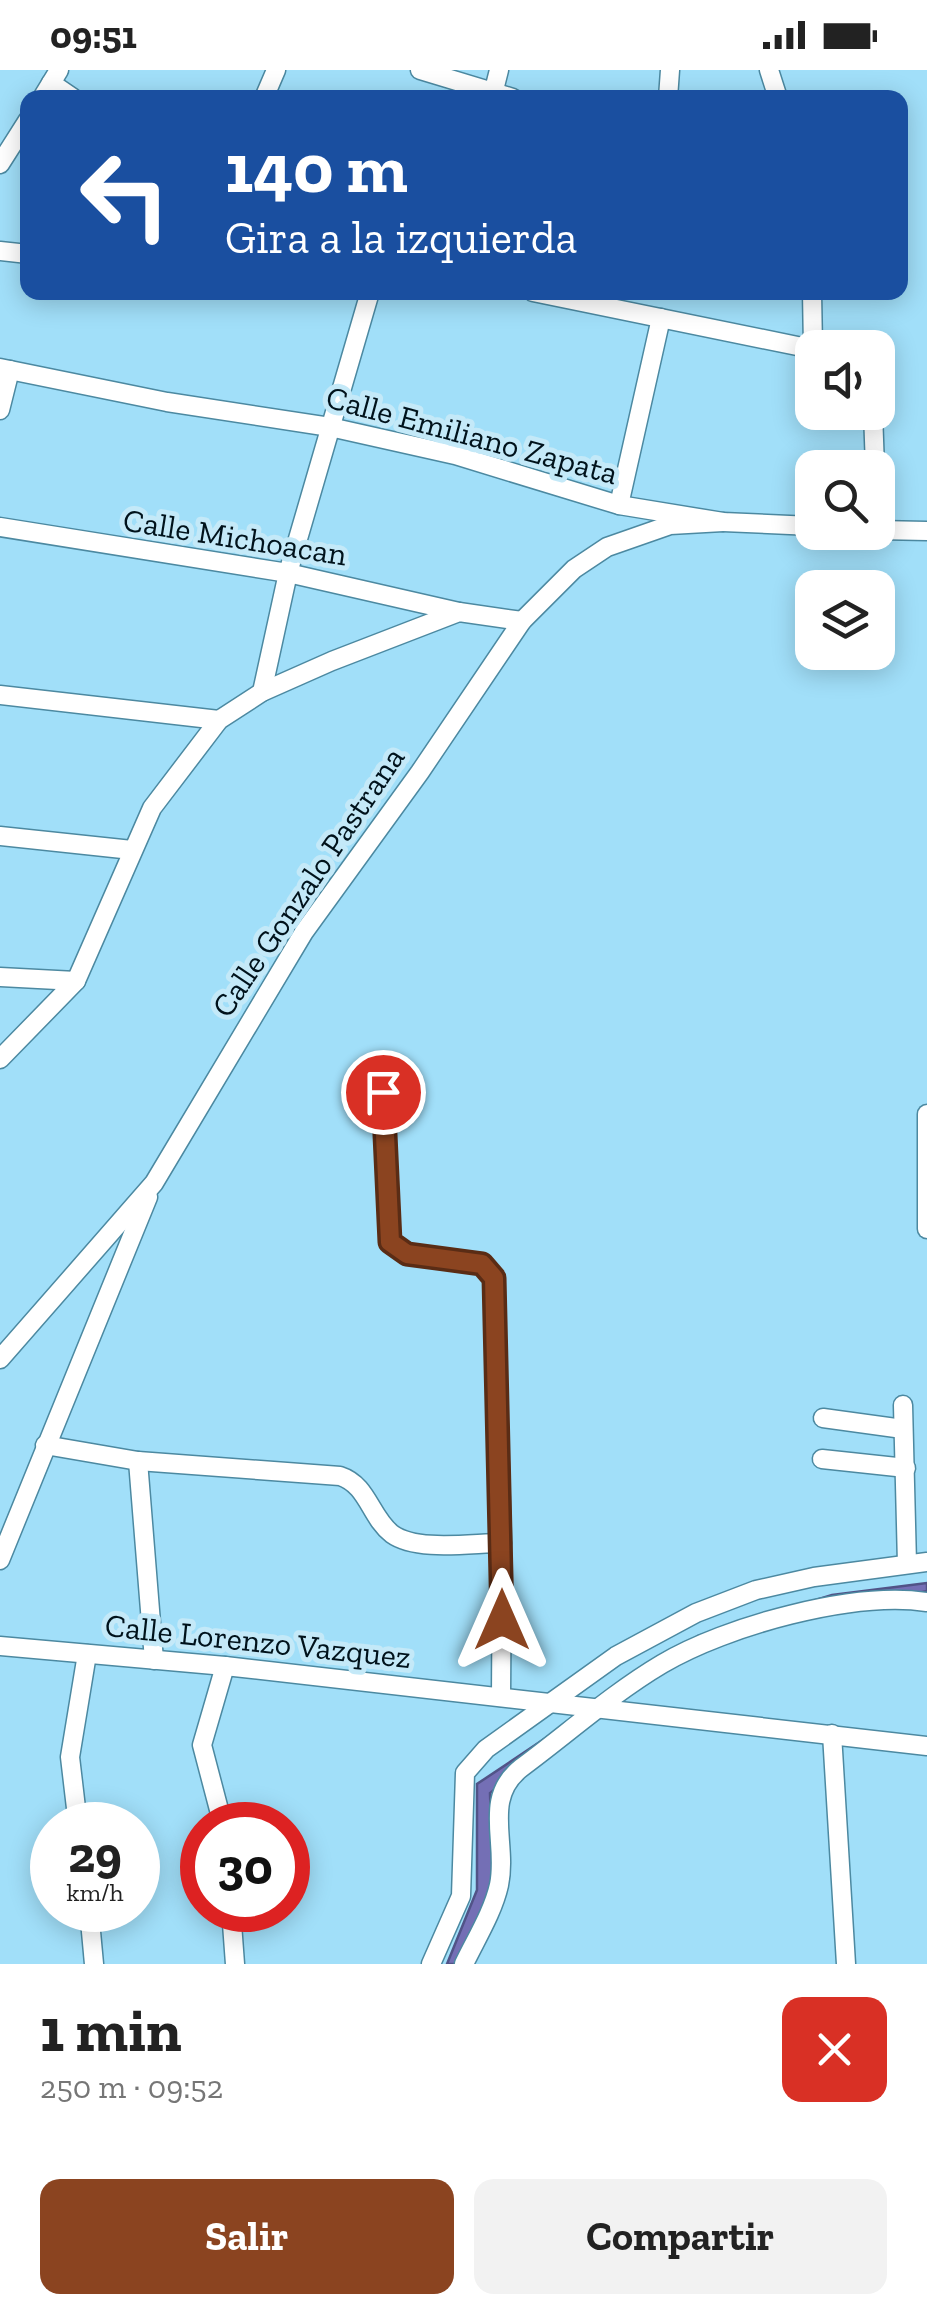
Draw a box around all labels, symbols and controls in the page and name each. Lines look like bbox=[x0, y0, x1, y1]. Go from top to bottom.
text: 09:51 bbox=[50, 12, 137, 58]
text: 140 m bbox=[225, 126, 408, 210]
icon: left bbox=[60, 130, 190, 260]
text: Gira a la izquierda bbox=[225, 211, 577, 265]
map controls bbox=[795, 330, 895, 670]
button: sound bbox=[795, 330, 895, 430]
street label: Calle Emiliano Zapata bbox=[322, 378, 622, 492]
button: search bbox=[795, 450, 895, 550]
street label: Calle Michoacan bbox=[121, 501, 350, 574]
button: layers bbox=[795, 570, 895, 670]
street label: Calle Gonzalo Pastrana bbox=[204, 740, 412, 1024]
pin bbox=[341, 1050, 426, 1135]
icon: arrive bbox=[356, 1065, 411, 1120]
position arrow bbox=[450, 1568, 554, 1672]
street label: Calle Lorenzo Vazquez bbox=[103, 1606, 413, 1676]
speed limit sign: 30 bbox=[180, 1802, 310, 1932]
text: 29 bbox=[68, 1825, 122, 1885]
text: km/h bbox=[66, 1877, 124, 1907]
text: 1 min bbox=[40, 1994, 182, 2066]
button: close bbox=[782, 1997, 887, 2102]
text: 250 m · 09:52 bbox=[40, 2068, 223, 2106]
button: Salir bbox=[40, 2179, 454, 2294]
button: Compartir bbox=[474, 2179, 887, 2294]

